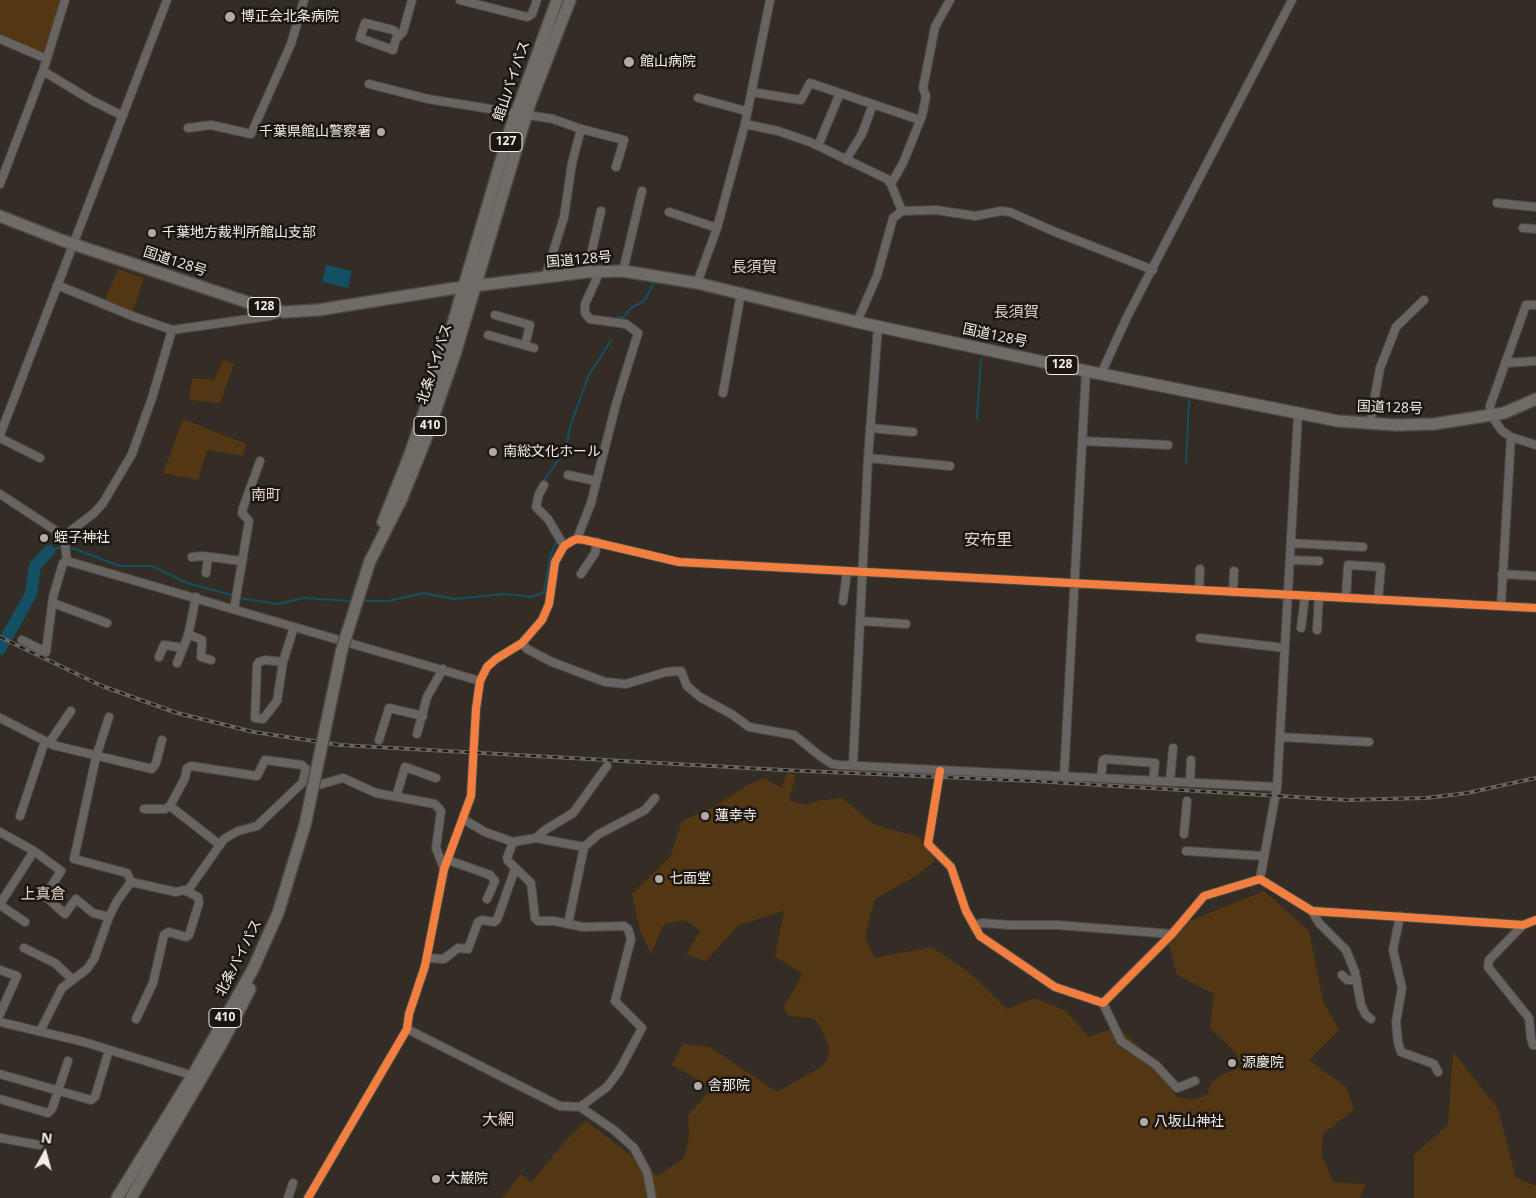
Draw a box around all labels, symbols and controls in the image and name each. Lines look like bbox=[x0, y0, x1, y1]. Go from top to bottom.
place label: 博正会北条病院 bbox=[241, 9, 339, 25]
marker: 博正会北条病院 bbox=[223, 10, 237, 24]
street label: 館山バイパス bbox=[490, 39, 534, 123]
place label: 館山病院 bbox=[640, 54, 696, 70]
marker: 館山病院 bbox=[622, 55, 636, 69]
place label: 千葉県館山警察署 bbox=[259, 124, 371, 140]
marker: 千葉県館山警察署 bbox=[375, 126, 387, 138]
road number: 127 bbox=[490, 132, 522, 152]
place label: 千葉地方裁判所館山支部 bbox=[162, 225, 316, 241]
marker: 千葉地方裁判所館山支部 bbox=[146, 227, 158, 239]
street label: 国道128号 bbox=[141, 244, 209, 280]
street label: 国道128号 bbox=[545, 249, 613, 271]
district label: 長須賀 bbox=[732, 259, 776, 277]
road number: 128 bbox=[248, 298, 280, 316]
district label: 長須賀 bbox=[994, 304, 1038, 322]
street label: 北条バイパス bbox=[414, 321, 456, 407]
street label: 国道128号 bbox=[961, 321, 1029, 351]
road number: 128 bbox=[1046, 356, 1078, 374]
street label: 国道128号 bbox=[1357, 398, 1423, 418]
road number: 410 bbox=[414, 416, 446, 436]
place label: 南総文化ホール bbox=[503, 444, 601, 460]
marker: 南総文化ホール bbox=[487, 446, 499, 458]
district label: 南町 bbox=[251, 487, 281, 505]
place label: 蛭子神社 bbox=[54, 530, 110, 546]
district label: 安布里 bbox=[964, 530, 1012, 550]
marker: 蛭子神社 bbox=[38, 532, 50, 544]
place label: 蓮幸寺 bbox=[715, 808, 757, 824]
marker: 蓮幸寺 bbox=[699, 810, 711, 822]
place label: 七面堂 bbox=[669, 871, 711, 887]
marker: 七面堂 bbox=[653, 873, 665, 885]
district label: 上真倉 bbox=[21, 886, 65, 904]
street label: 北条バイパス bbox=[212, 917, 266, 999]
road number: 410 bbox=[209, 1008, 241, 1028]
place label: 源慶院 bbox=[1242, 1055, 1284, 1071]
marker: 源慶院 bbox=[1226, 1057, 1238, 1069]
place label: 舎那院 bbox=[708, 1078, 750, 1094]
marker: 舎那院 bbox=[692, 1080, 704, 1092]
district label: 大網 bbox=[482, 1110, 514, 1130]
place label: 八坂山神社 bbox=[1154, 1114, 1224, 1130]
marker: 八坂山神社 bbox=[1138, 1116, 1150, 1128]
text: N bbox=[40, 1127, 54, 1148]
north arrow bbox=[20, 1128, 70, 1178]
place label: 大巌院 bbox=[446, 1171, 488, 1187]
marker: 大巌院 bbox=[430, 1173, 442, 1185]

